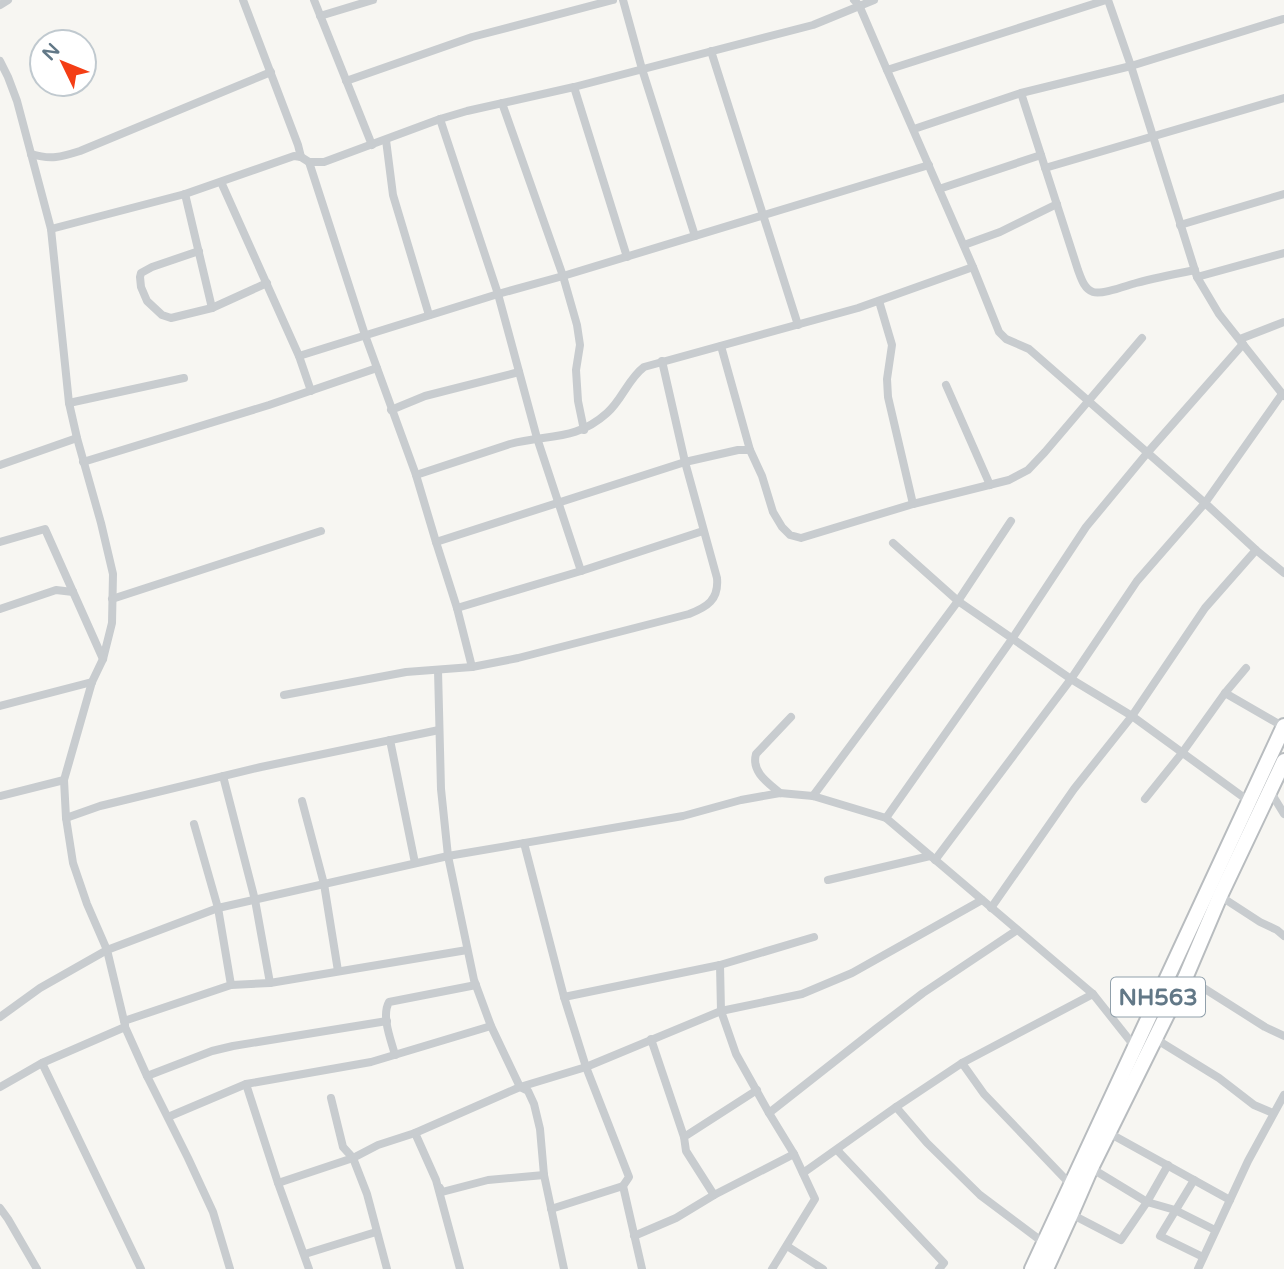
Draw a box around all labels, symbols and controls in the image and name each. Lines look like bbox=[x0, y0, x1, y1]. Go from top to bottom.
north arrow bbox=[28, 28, 98, 98]
text: N bbox=[38, 39, 65, 65]
road number: NH563 bbox=[1111, 978, 1205, 1016]

